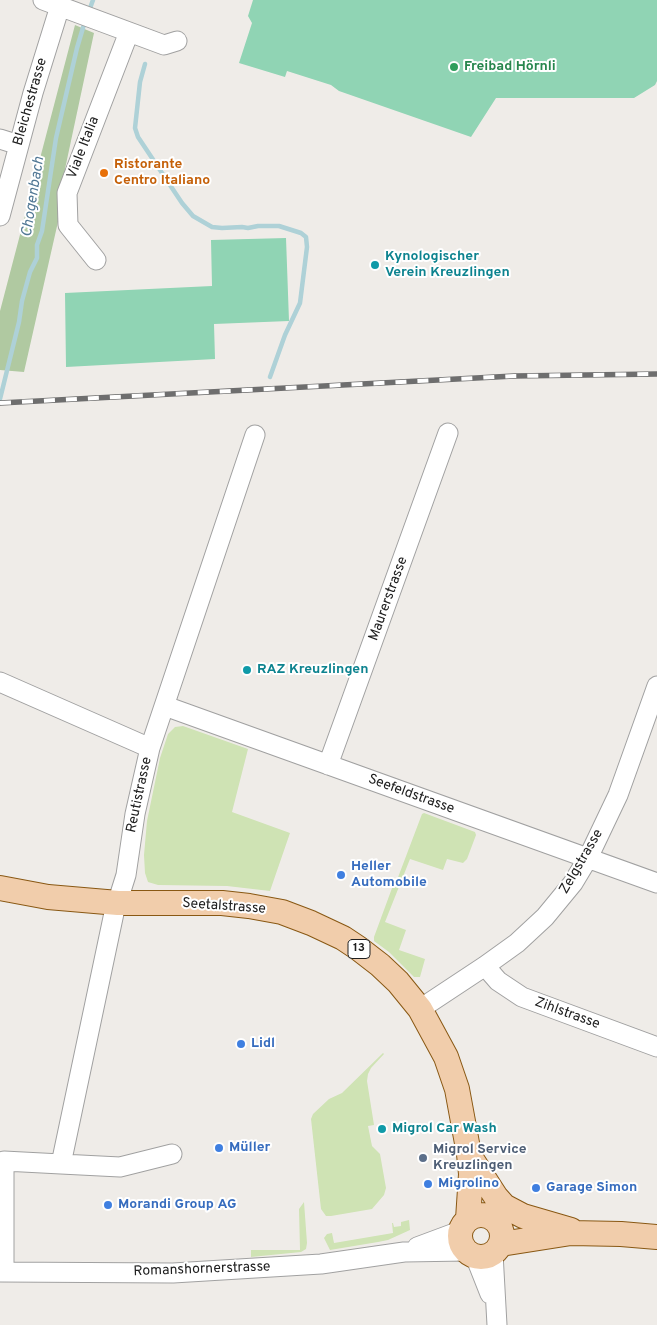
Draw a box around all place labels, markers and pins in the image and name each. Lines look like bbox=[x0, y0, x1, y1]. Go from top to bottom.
place label: Freibad Hörnli bbox=[464, 59, 556, 75]
marker: Freibad Hörnli bbox=[448, 61, 460, 73]
place label: Ristorante Centro Italiano bbox=[114, 157, 210, 190]
marker: Ristorante Centro Italiano bbox=[98, 167, 110, 179]
place label: Kynologischer Verein Kreuzlingen bbox=[385, 249, 510, 282]
marker: Kynologischer Verein Kreuzlingen bbox=[369, 259, 381, 271]
place label: RAZ Kreuzlingen bbox=[257, 662, 368, 678]
marker: RAZ Kreuzlingen bbox=[241, 664, 253, 676]
place label: Heller Automobile bbox=[351, 859, 427, 892]
marker: Heller Automobile bbox=[335, 869, 347, 881]
place label: Lidl bbox=[251, 1036, 275, 1052]
marker: Lidl bbox=[235, 1038, 247, 1050]
place label: Migrol Car Wash bbox=[392, 1121, 497, 1137]
marker: Migrol Car Wash bbox=[376, 1123, 388, 1135]
place label: Müller bbox=[229, 1140, 270, 1156]
marker: Müller bbox=[213, 1142, 225, 1154]
place label: Migrol Service Kreuzlingen bbox=[433, 1142, 527, 1174]
marker: Migrol Service Kreuzlingen bbox=[417, 1152, 429, 1164]
place label: Migrolino bbox=[438, 1176, 499, 1192]
marker: Migrolino bbox=[422, 1178, 434, 1190]
place label: Garage Simon bbox=[546, 1180, 637, 1196]
marker: Garage Simon bbox=[530, 1182, 542, 1194]
place label: Morandi Group AG bbox=[118, 1197, 236, 1213]
marker: Morandi Group AG bbox=[102, 1199, 114, 1211]

